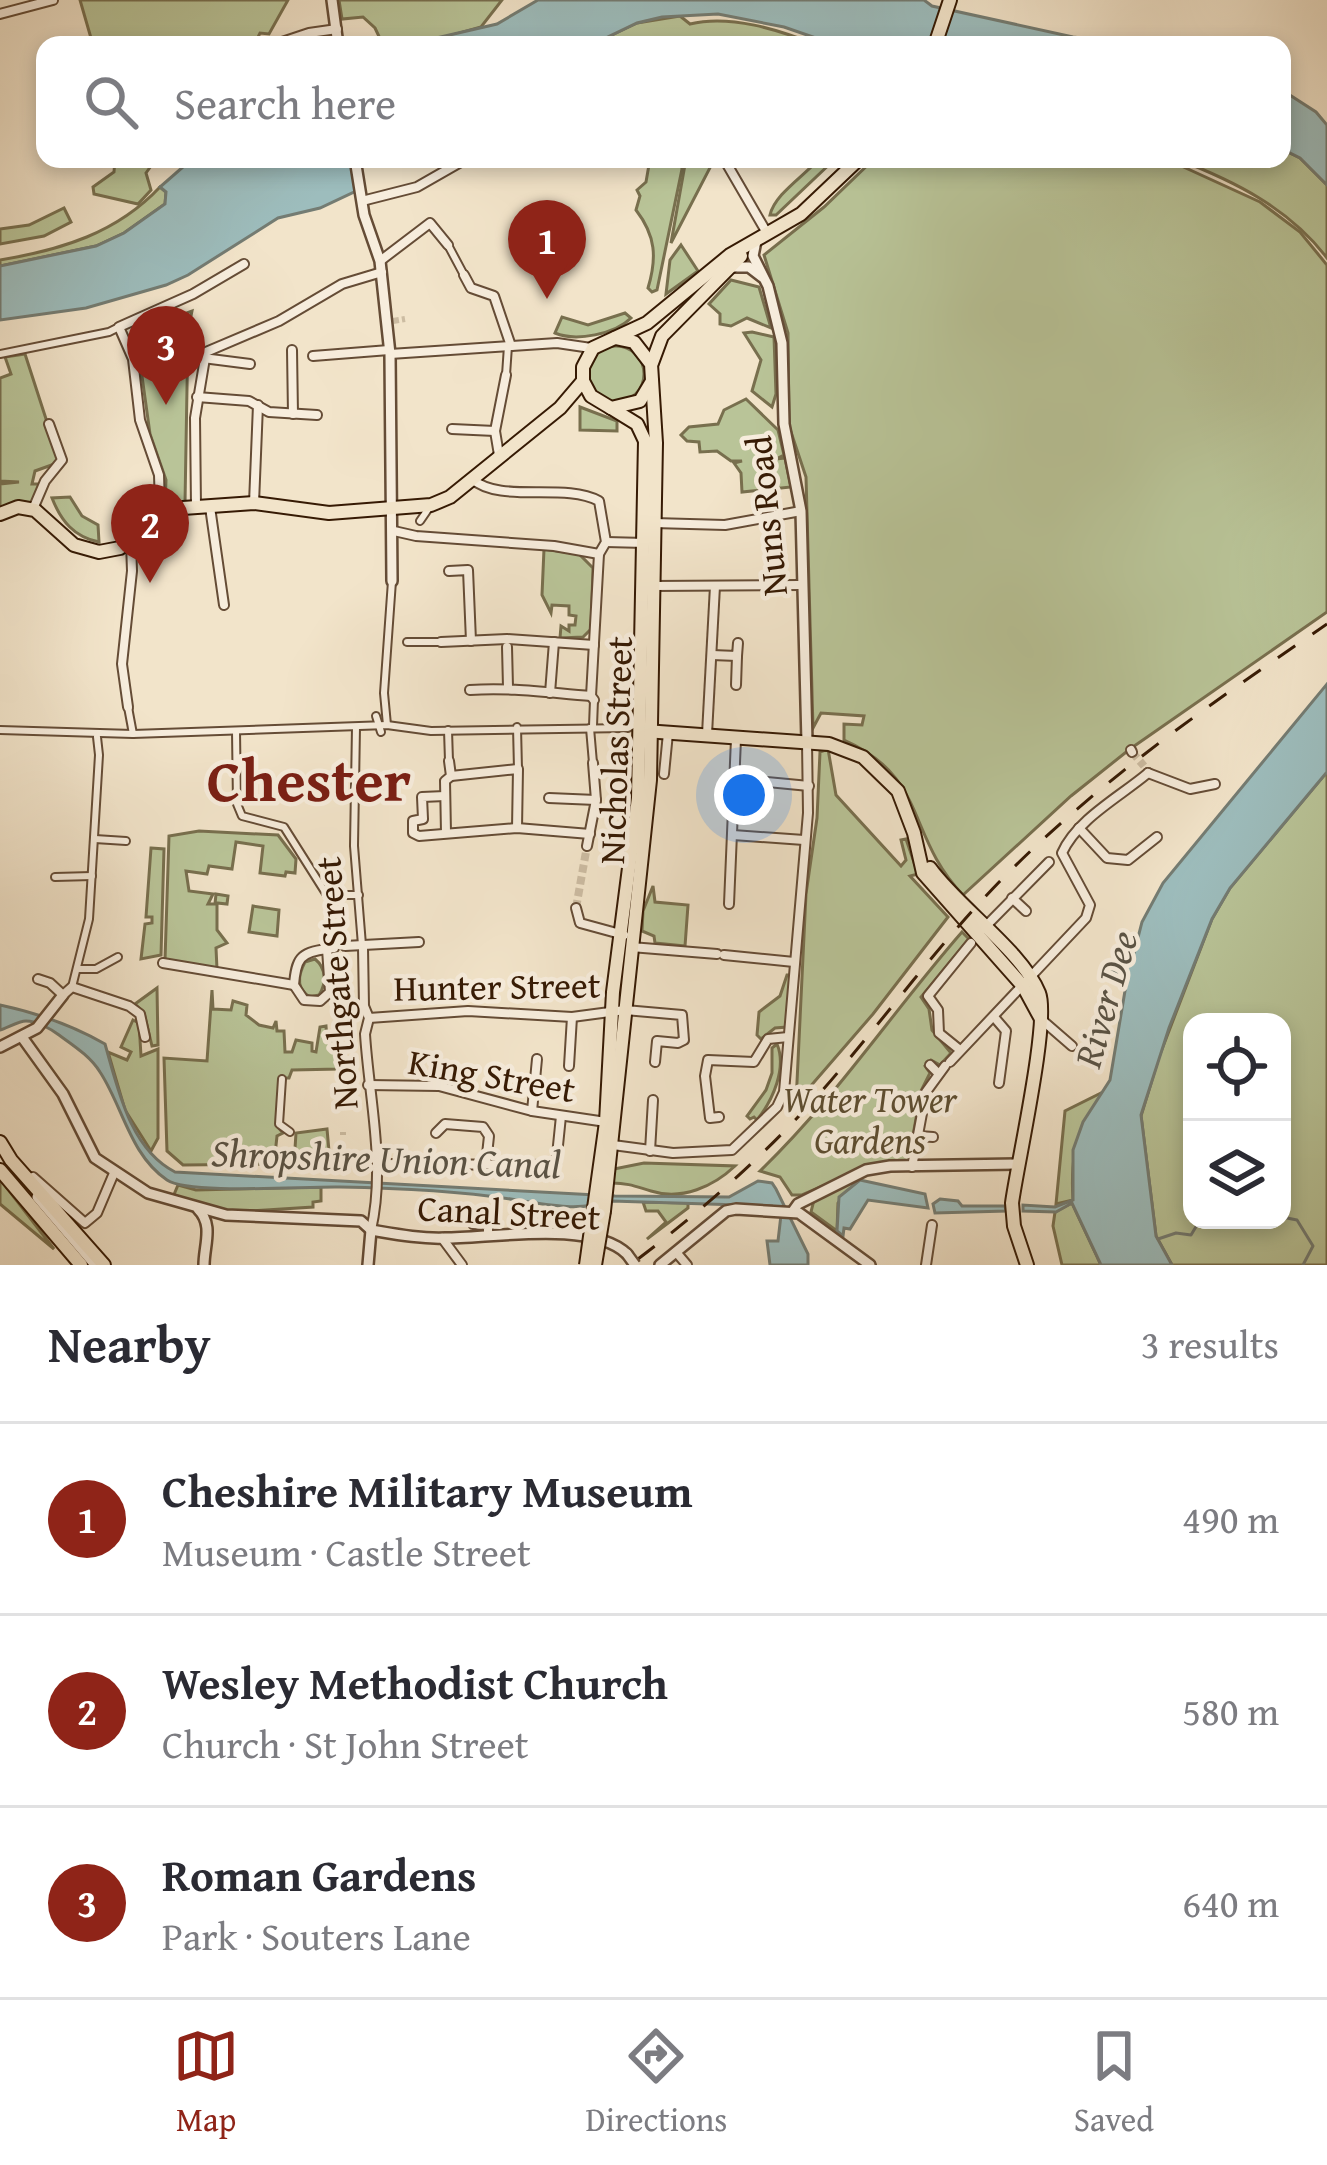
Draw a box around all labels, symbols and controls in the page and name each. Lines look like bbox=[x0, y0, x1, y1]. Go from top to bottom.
search box bbox=[36, 36, 1291, 168]
icon: search bbox=[78, 69, 144, 135]
text: Search here bbox=[174, 70, 396, 135]
pin: 1 bbox=[508, 200, 586, 299]
pin: 3 bbox=[127, 306, 205, 405]
street label: Nuns Road bbox=[731, 433, 800, 599]
pin: 2 bbox=[111, 484, 189, 583]
street label: Nicholas Street bbox=[584, 635, 645, 865]
district label: Chester bbox=[207, 735, 411, 823]
your location bbox=[714, 765, 774, 825]
street label: Northgate Street bbox=[300, 855, 371, 1111]
water label: River Dee bbox=[1058, 924, 1151, 1075]
street label: Hunter Street bbox=[393, 957, 601, 1014]
map controls bbox=[1183, 1013, 1291, 1229]
button: locate bbox=[1183, 1013, 1291, 1121]
street label: King Street bbox=[404, 1034, 580, 1115]
park label: Water Tower Gardens bbox=[783, 1072, 959, 1166]
button: layers bbox=[1183, 1121, 1291, 1229]
water label: Shropshire Union Canal bbox=[210, 1123, 562, 1192]
street label: Canal Street bbox=[416, 1180, 602, 1243]
text: Nearby bbox=[48, 1306, 211, 1381]
text: 3 results bbox=[1141, 1315, 1279, 1372]
text: Cheshire Military Museum bbox=[162, 1458, 693, 1523]
text: 1 bbox=[77, 1490, 97, 1547]
text: 490 m bbox=[1182, 1490, 1279, 1547]
text: Museum · Castle Street bbox=[162, 1523, 531, 1580]
text: Wesley Methodist Church bbox=[162, 1650, 668, 1715]
text: 2 bbox=[77, 1682, 97, 1739]
text: 580 m bbox=[1182, 1682, 1279, 1739]
text: Church · St John Street bbox=[162, 1715, 529, 1772]
text: Roman Gardens bbox=[162, 1842, 476, 1907]
text: 3 bbox=[77, 1874, 97, 1931]
text: 640 m bbox=[1182, 1874, 1279, 1931]
text: Park · Souters Lane bbox=[162, 1907, 471, 1964]
tab: Map bbox=[173, 2023, 239, 2143]
tab: Directions bbox=[586, 2023, 727, 2143]
tab: Saved bbox=[1074, 2023, 1154, 2143]

